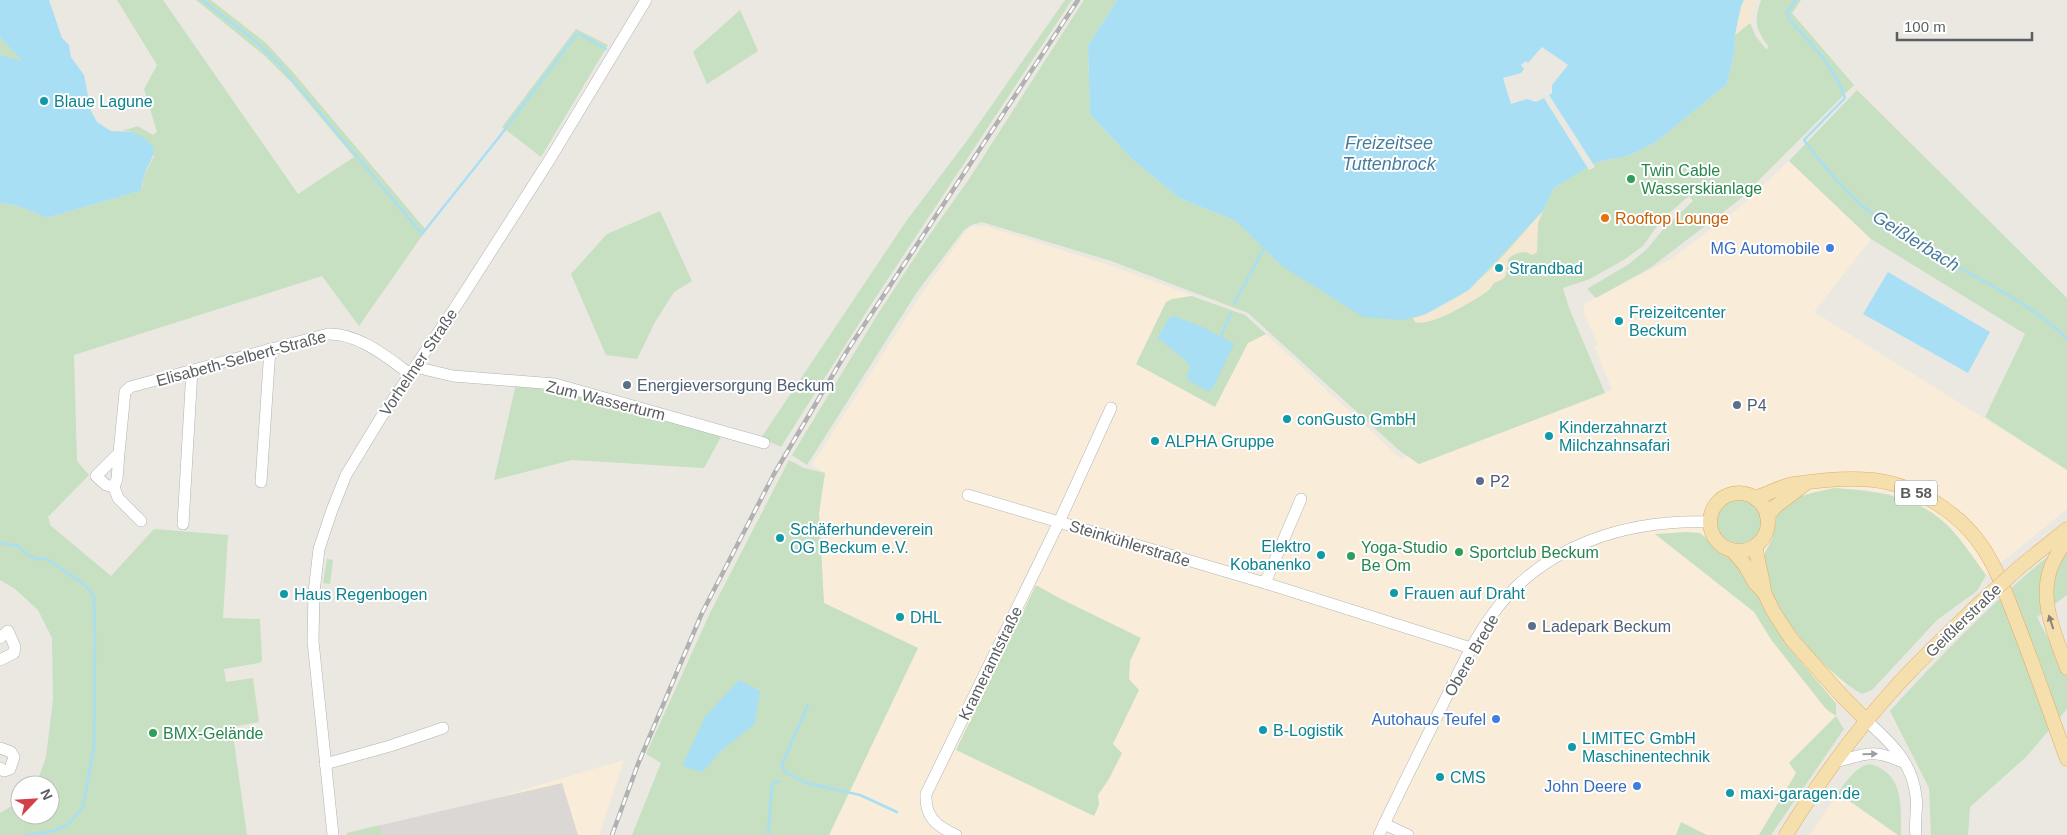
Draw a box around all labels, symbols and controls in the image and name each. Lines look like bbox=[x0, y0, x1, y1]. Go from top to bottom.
scale bar bbox=[1897, 10, 2032, 42]
text: 100 m bbox=[1904, 18, 1946, 35]
place label: Blaue Lagune bbox=[54, 93, 153, 110]
marker: Blaue Lagune bbox=[38, 95, 50, 107]
water label: Freizeitsee Tuttenbrock bbox=[1342, 133, 1437, 174]
place label: Twin Cable Wasserskianlage bbox=[1641, 162, 1762, 197]
marker: Twin Cable Wasserskianlage bbox=[1625, 173, 1637, 185]
water label: Geißlerbach bbox=[1869, 207, 1963, 275]
place label: Rooftop Lounge bbox=[1615, 210, 1729, 227]
marker: Rooftop Lounge bbox=[1599, 212, 1611, 224]
place label: MG Automobile bbox=[1711, 240, 1820, 257]
marker: MG Automobile bbox=[1824, 242, 1836, 254]
place label: Strandbad bbox=[1509, 260, 1583, 277]
marker: Strandbad bbox=[1493, 262, 1505, 274]
place label: Freizeitcenter Beckum bbox=[1629, 304, 1727, 339]
street label: Vorhelmer Straße bbox=[376, 305, 461, 419]
marker: Freizeitcenter Beckum bbox=[1613, 315, 1625, 327]
street label: Elisabeth-Selbert-Straße bbox=[154, 328, 328, 389]
street label: Zum Wasserturm bbox=[545, 377, 667, 423]
place label: Energieversorgung Beckum bbox=[637, 377, 834, 394]
marker: Energieversorgung Beckum bbox=[621, 379, 633, 391]
place label: P4 bbox=[1747, 397, 1767, 414]
marker: P4 bbox=[1731, 399, 1743, 411]
place label: conGusto GmbH bbox=[1297, 411, 1416, 428]
marker: conGusto GmbH bbox=[1281, 413, 1293, 425]
place label: Kinderzahnarzt Milchzahnsafari bbox=[1559, 419, 1670, 454]
marker: Kinderzahnarzt Milchzahnsafari bbox=[1543, 430, 1555, 442]
place label: ALPHA Gruppe bbox=[1165, 433, 1275, 450]
marker: ALPHA Gruppe bbox=[1149, 435, 1161, 447]
place label: P2 bbox=[1490, 473, 1510, 490]
marker: P2 bbox=[1474, 475, 1486, 487]
road number: B 58 bbox=[1895, 480, 1937, 506]
street label: Steinkühlerstraße bbox=[1067, 517, 1192, 570]
place label: Schäferhundeverein OG Beckum e.V. bbox=[790, 521, 933, 556]
marker: Schäferhundeverein OG Beckum e.V. bbox=[774, 532, 786, 544]
place label: Elektro Kobanenko bbox=[1230, 538, 1311, 573]
place label: Yoga-Studio Be Om bbox=[1361, 539, 1448, 574]
place label: Sportclub Beckum bbox=[1469, 544, 1599, 561]
marker: Sportclub Beckum bbox=[1453, 546, 1465, 558]
marker: Elektro Kobanenko bbox=[1315, 549, 1327, 561]
marker: Yoga-Studio Be Om bbox=[1345, 550, 1357, 562]
street label: Geißlerstraße bbox=[1922, 580, 2004, 660]
place label: Frauen auf Draht bbox=[1404, 585, 1526, 602]
place label: Haus Regenbogen bbox=[294, 586, 427, 603]
marker: Frauen auf Draht bbox=[1388, 587, 1400, 599]
marker: Haus Regenbogen bbox=[278, 588, 290, 600]
street label: Krameramtstraße bbox=[956, 603, 1025, 723]
place label: DHL bbox=[910, 609, 942, 626]
marker: DHL bbox=[894, 611, 906, 623]
street label: Obere Brede bbox=[1441, 611, 1502, 699]
one-way arrow bbox=[2047, 615, 2054, 630]
place label: Ladepark Beckum bbox=[1542, 618, 1671, 635]
marker: Ladepark Beckum bbox=[1526, 620, 1538, 632]
place label: Autohaus Teufel bbox=[1372, 711, 1486, 728]
marker: Autohaus Teufel bbox=[1490, 713, 1502, 725]
place label: B-Logistik bbox=[1273, 722, 1344, 739]
marker: B-Logistik bbox=[1257, 724, 1269, 736]
place label: BMX-Gelände bbox=[163, 725, 264, 742]
marker: BMX-Gelände bbox=[147, 727, 159, 739]
place label: LIMITEC GmbH Maschinentechnik bbox=[1582, 730, 1711, 765]
marker: LIMITEC GmbH Maschinentechnik bbox=[1566, 741, 1578, 753]
one-way arrow bbox=[1862, 750, 1878, 758]
place label: CMS bbox=[1450, 769, 1486, 786]
marker: CMS bbox=[1434, 771, 1446, 783]
north arrow bbox=[10, 775, 60, 825]
place label: John Deere bbox=[1544, 778, 1627, 795]
marker: John Deere bbox=[1631, 780, 1643, 792]
place label: maxi-garagen.de bbox=[1740, 785, 1860, 802]
text: N bbox=[37, 787, 56, 802]
marker: maxi-garagen.de bbox=[1724, 787, 1736, 799]

